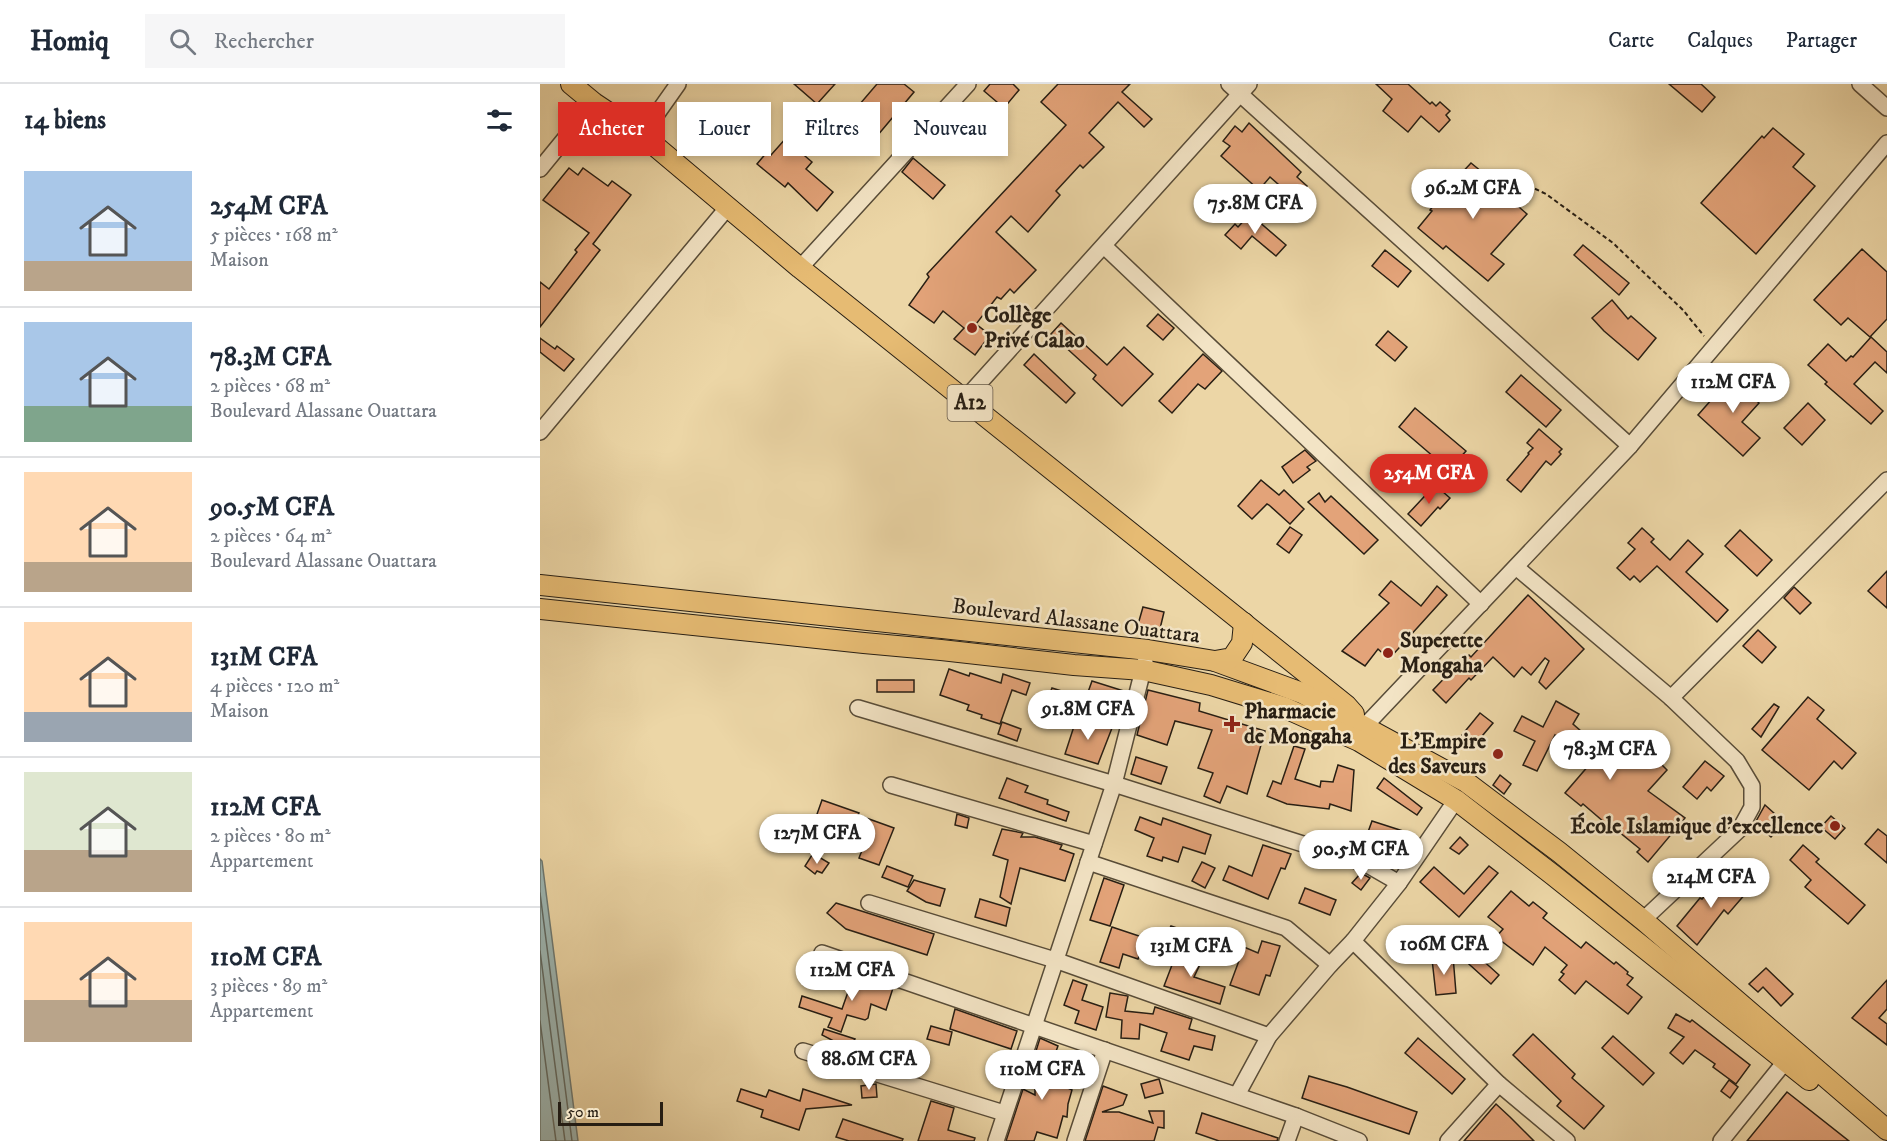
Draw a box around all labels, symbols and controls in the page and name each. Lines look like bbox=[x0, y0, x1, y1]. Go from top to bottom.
search box bbox=[145, 14, 565, 68]
text: Homiq bbox=[30, 24, 109, 59]
icon: search bbox=[166, 25, 199, 58]
text: Rechercher bbox=[214, 28, 314, 55]
text: Carte bbox=[1608, 28, 1654, 54]
text: Calques bbox=[1687, 28, 1753, 54]
text: Partager bbox=[1786, 28, 1857, 54]
chip: Acheter bbox=[558, 102, 665, 156]
chip: Louer bbox=[677, 102, 771, 156]
chip: Filtres bbox=[783, 102, 880, 156]
chip: Nouveau bbox=[892, 102, 1008, 156]
text: 14 biens bbox=[24, 104, 106, 137]
icon: filters bbox=[483, 104, 516, 137]
pin: 96.2M CFA bbox=[1404, 169, 1542, 220]
text: 96.2M CFA bbox=[1425, 176, 1521, 201]
pin: 75.8M CFA bbox=[1186, 184, 1324, 235]
text: 254M CFA bbox=[210, 190, 328, 223]
text: 75.8M CFA bbox=[1208, 191, 1302, 216]
icon: home bbox=[72, 195, 144, 267]
text: 5 pièces · 168 m² bbox=[210, 223, 338, 248]
text: Maison bbox=[210, 248, 269, 273]
place label: Collège Privé Calao bbox=[984, 302, 1085, 354]
marker: Collège Privé Calao bbox=[965, 321, 979, 335]
text: 78.3M CFA bbox=[210, 341, 331, 374]
icon: home bbox=[72, 346, 144, 418]
pin: 112M CFA bbox=[1671, 363, 1795, 414]
text: 112M CFA bbox=[1691, 370, 1775, 395]
text: 2 pièces · 68 m² bbox=[210, 374, 330, 399]
road number: A12 bbox=[948, 385, 992, 421]
text: Boulevard Alassane Ouattara bbox=[210, 399, 437, 424]
pin: 254M CFA bbox=[1367, 454, 1491, 505]
text: 254M CFA bbox=[1384, 461, 1474, 486]
text: 90.5M CFA bbox=[210, 491, 334, 524]
icon: home bbox=[72, 496, 144, 568]
text: 2 pièces · 64 m² bbox=[210, 524, 332, 549]
text: Boulevard Alassane Ouattara bbox=[210, 549, 437, 574]
street label: Boulevard Alassane Ouattara bbox=[951, 592, 1202, 650]
place label: Superette Mongaha bbox=[1400, 627, 1484, 679]
text: 131M CFA bbox=[210, 641, 317, 674]
icon: home bbox=[72, 646, 144, 718]
marker: Superette Mongaha bbox=[1381, 646, 1395, 660]
text: 4 pièces · 120 m² bbox=[210, 674, 339, 699]
pin: 91.8M CFA bbox=[1019, 690, 1157, 741]
text: 91.8M CFA bbox=[1042, 697, 1134, 722]
place label: Pharmacie de Mongaha bbox=[1244, 698, 1352, 750]
text: Maison bbox=[210, 699, 269, 724]
marker: Pharmacie de Mongaha bbox=[1225, 717, 1239, 731]
place label: L'Empire des Saveurs bbox=[1388, 728, 1487, 780]
pin: 78.3M CFA bbox=[1541, 730, 1679, 781]
text: 78.3M CFA bbox=[1563, 737, 1657, 762]
marker: L'Empire des Saveurs bbox=[1491, 747, 1505, 761]
text: 112M CFA bbox=[210, 791, 320, 824]
icon: home bbox=[72, 796, 144, 868]
place label: École Islamique d'excellence bbox=[1570, 812, 1823, 840]
pin: 127M CFA bbox=[755, 814, 879, 865]
marker: École Islamique d'excellence bbox=[1828, 819, 1842, 833]
text: 127M CFA bbox=[773, 821, 861, 846]
text: 2 pièces · 80 m² bbox=[210, 824, 331, 849]
pin: 90.5M CFA bbox=[1292, 830, 1430, 881]
text: 90.5M CFA bbox=[1313, 837, 1409, 862]
text: Appartement bbox=[210, 849, 313, 874]
pin: 214M CFA bbox=[1649, 858, 1773, 909]
text: 214M CFA bbox=[1667, 865, 1756, 890]
pin: 106M CFA bbox=[1382, 925, 1506, 976]
pin: 131M CFA bbox=[1129, 927, 1253, 978]
text: 106M CFA bbox=[1400, 932, 1488, 957]
text: 131M CFA bbox=[1150, 934, 1232, 959]
text: 110M CFA bbox=[210, 941, 321, 974]
icon: home bbox=[72, 946, 144, 1018]
pin: 112M CFA bbox=[790, 951, 914, 1002]
text: 112M CFA bbox=[810, 958, 894, 983]
text: 3 pièces · 89 m² bbox=[210, 974, 327, 999]
text: Appartement bbox=[210, 999, 313, 1024]
pin: 88.6M CFA bbox=[800, 1040, 938, 1091]
text: 88.6M CFA bbox=[821, 1047, 917, 1072]
pin: 110M CFA bbox=[980, 1050, 1104, 1101]
text: 110M CFA bbox=[999, 1057, 1085, 1082]
scale bar bbox=[558, 1099, 663, 1126]
text: 50 m bbox=[567, 1102, 599, 1122]

